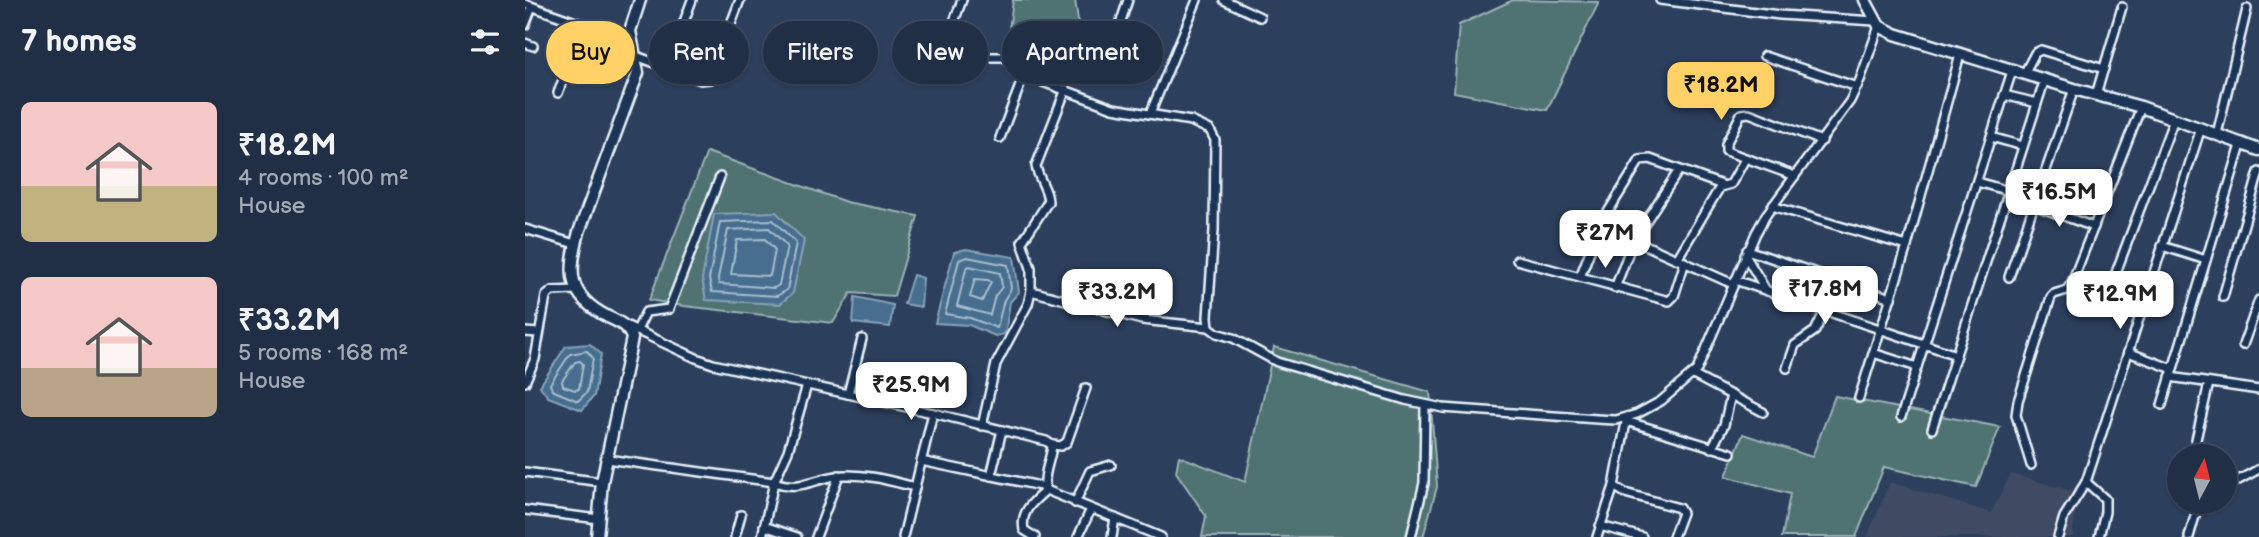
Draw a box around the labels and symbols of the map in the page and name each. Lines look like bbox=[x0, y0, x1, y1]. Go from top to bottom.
pin: ₹18.2M bbox=[1664, 62, 1778, 122]
pin: ₹16.5M bbox=[2002, 170, 2116, 229]
pin: ₹27M bbox=[1564, 210, 1646, 270]
pin: ₹17.8M bbox=[1768, 266, 1882, 326]
pin: ₹33.2M bbox=[1060, 270, 1174, 329]
pin: ₹12.9M bbox=[2063, 272, 2177, 331]
pin: ₹25.9M bbox=[854, 362, 968, 422]
north arrow bbox=[2167, 444, 2237, 514]

